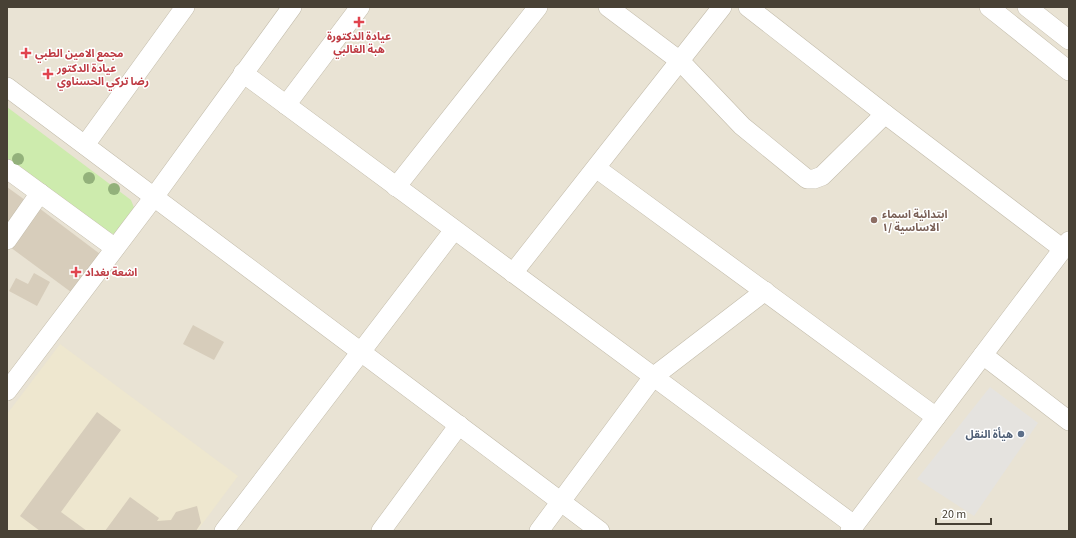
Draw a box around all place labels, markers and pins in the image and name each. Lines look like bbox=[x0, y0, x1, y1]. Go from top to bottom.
marker: عيادة الدكتورة هبة الغالبي bbox=[353, 16, 365, 28]
place label: عيادة الدكتورة هبة الغالبي bbox=[327, 29, 391, 59]
place label: مجمع اﻻمين الطبي bbox=[35, 46, 124, 63]
marker: مجمع اﻻمين الطبي bbox=[20, 47, 32, 59]
place label: عيادة الدكتور رضا تركي الحسناوي bbox=[56, 61, 149, 91]
marker: عيادة الدكتور رضا تركي الحسناوي bbox=[42, 68, 54, 80]
place label: ابتدائية اسماء الاساسية /١ bbox=[882, 207, 948, 235]
marker: ابتدائية اسماء الاساسية /١ bbox=[869, 215, 879, 225]
place label: اشعة بغداد bbox=[85, 265, 137, 280]
marker: اشعة بغداد bbox=[70, 266, 82, 278]
place label: هيأة النقل bbox=[966, 427, 1013, 442]
marker: هيأة النقل bbox=[1016, 429, 1026, 439]

